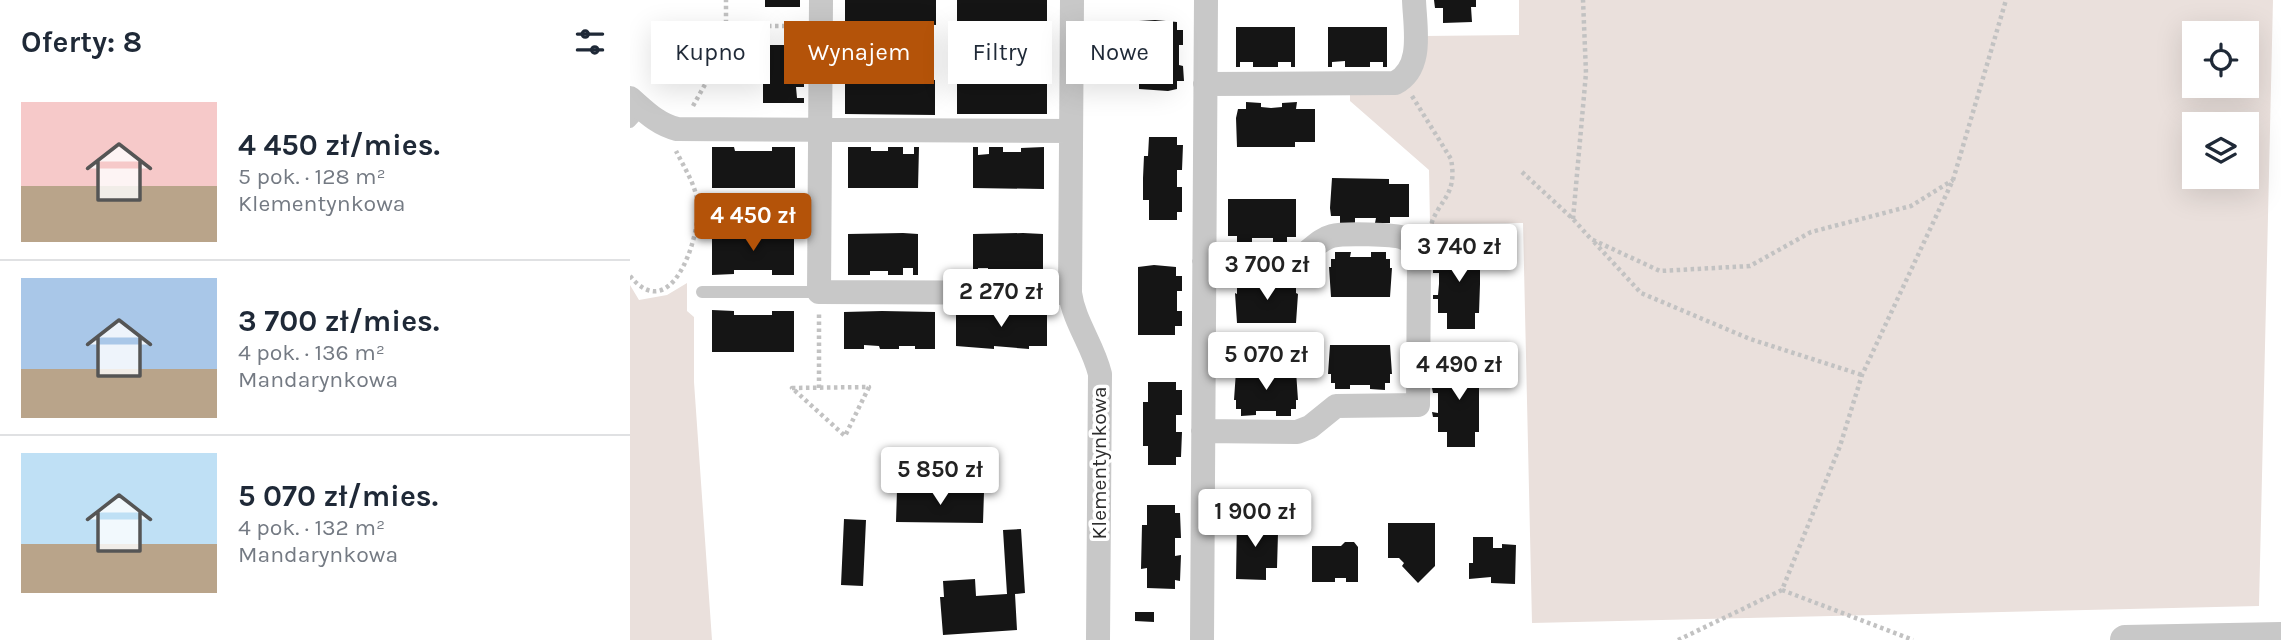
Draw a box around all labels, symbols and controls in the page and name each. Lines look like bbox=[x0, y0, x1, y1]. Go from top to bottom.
chip: Kupno bbox=[651, 21, 770, 84]
chip: Wynajem bbox=[784, 21, 934, 84]
chip: Filtry bbox=[948, 21, 1052, 84]
chip: Nowe bbox=[1066, 21, 1173, 84]
map controls bbox=[2182, 21, 2259, 189]
button: locate bbox=[2182, 21, 2259, 98]
icon: filters bbox=[571, 23, 609, 61]
text: Oferty: 8 bbox=[21, 24, 142, 60]
button: layers bbox=[2182, 112, 2259, 189]
text: 4 450 zł/mies. bbox=[238, 127, 440, 163]
icon: home bbox=[77, 130, 161, 214]
text: 5 pok. · 128 m² bbox=[238, 163, 386, 190]
text: Klementynkowa bbox=[238, 190, 406, 217]
pin: 4 450 zł bbox=[681, 194, 825, 253]
text: 4 450 zł bbox=[710, 202, 796, 229]
pin: 3 740 zł bbox=[1387, 224, 1531, 284]
text: 3 740 zł bbox=[1417, 233, 1501, 260]
pin: 3 700 zł bbox=[1195, 243, 1339, 302]
text: 3 700 zł bbox=[1225, 251, 1309, 278]
pin: 2 270 zł bbox=[929, 270, 1073, 329]
text: 2 270 zł bbox=[959, 278, 1043, 305]
text: 3 700 zł/mies. bbox=[238, 303, 439, 339]
icon: home bbox=[77, 306, 161, 390]
pin: 5 070 zł bbox=[1194, 332, 1338, 392]
text: 4 pok. · 136 m² bbox=[238, 339, 385, 366]
text: 5 070 zł bbox=[1224, 341, 1308, 368]
pin: 4 490 zł bbox=[1387, 342, 1531, 402]
text: 4 490 zł bbox=[1416, 351, 1502, 378]
text: Mandarynkowa bbox=[238, 366, 398, 393]
street label: Klementynkowa bbox=[1087, 387, 1111, 539]
pin: 5 850 zł bbox=[868, 448, 1012, 507]
text: 5 850 zł bbox=[897, 456, 983, 483]
text: 5 070 zł/mies. bbox=[238, 478, 438, 514]
icon: home bbox=[77, 481, 161, 565]
pin: 1 900 zł bbox=[1183, 490, 1327, 549]
text: 1 900 zł bbox=[1214, 498, 1296, 525]
text: 4 pok. · 132 m² bbox=[238, 514, 385, 541]
text: Mandarynkowa bbox=[238, 541, 398, 568]

